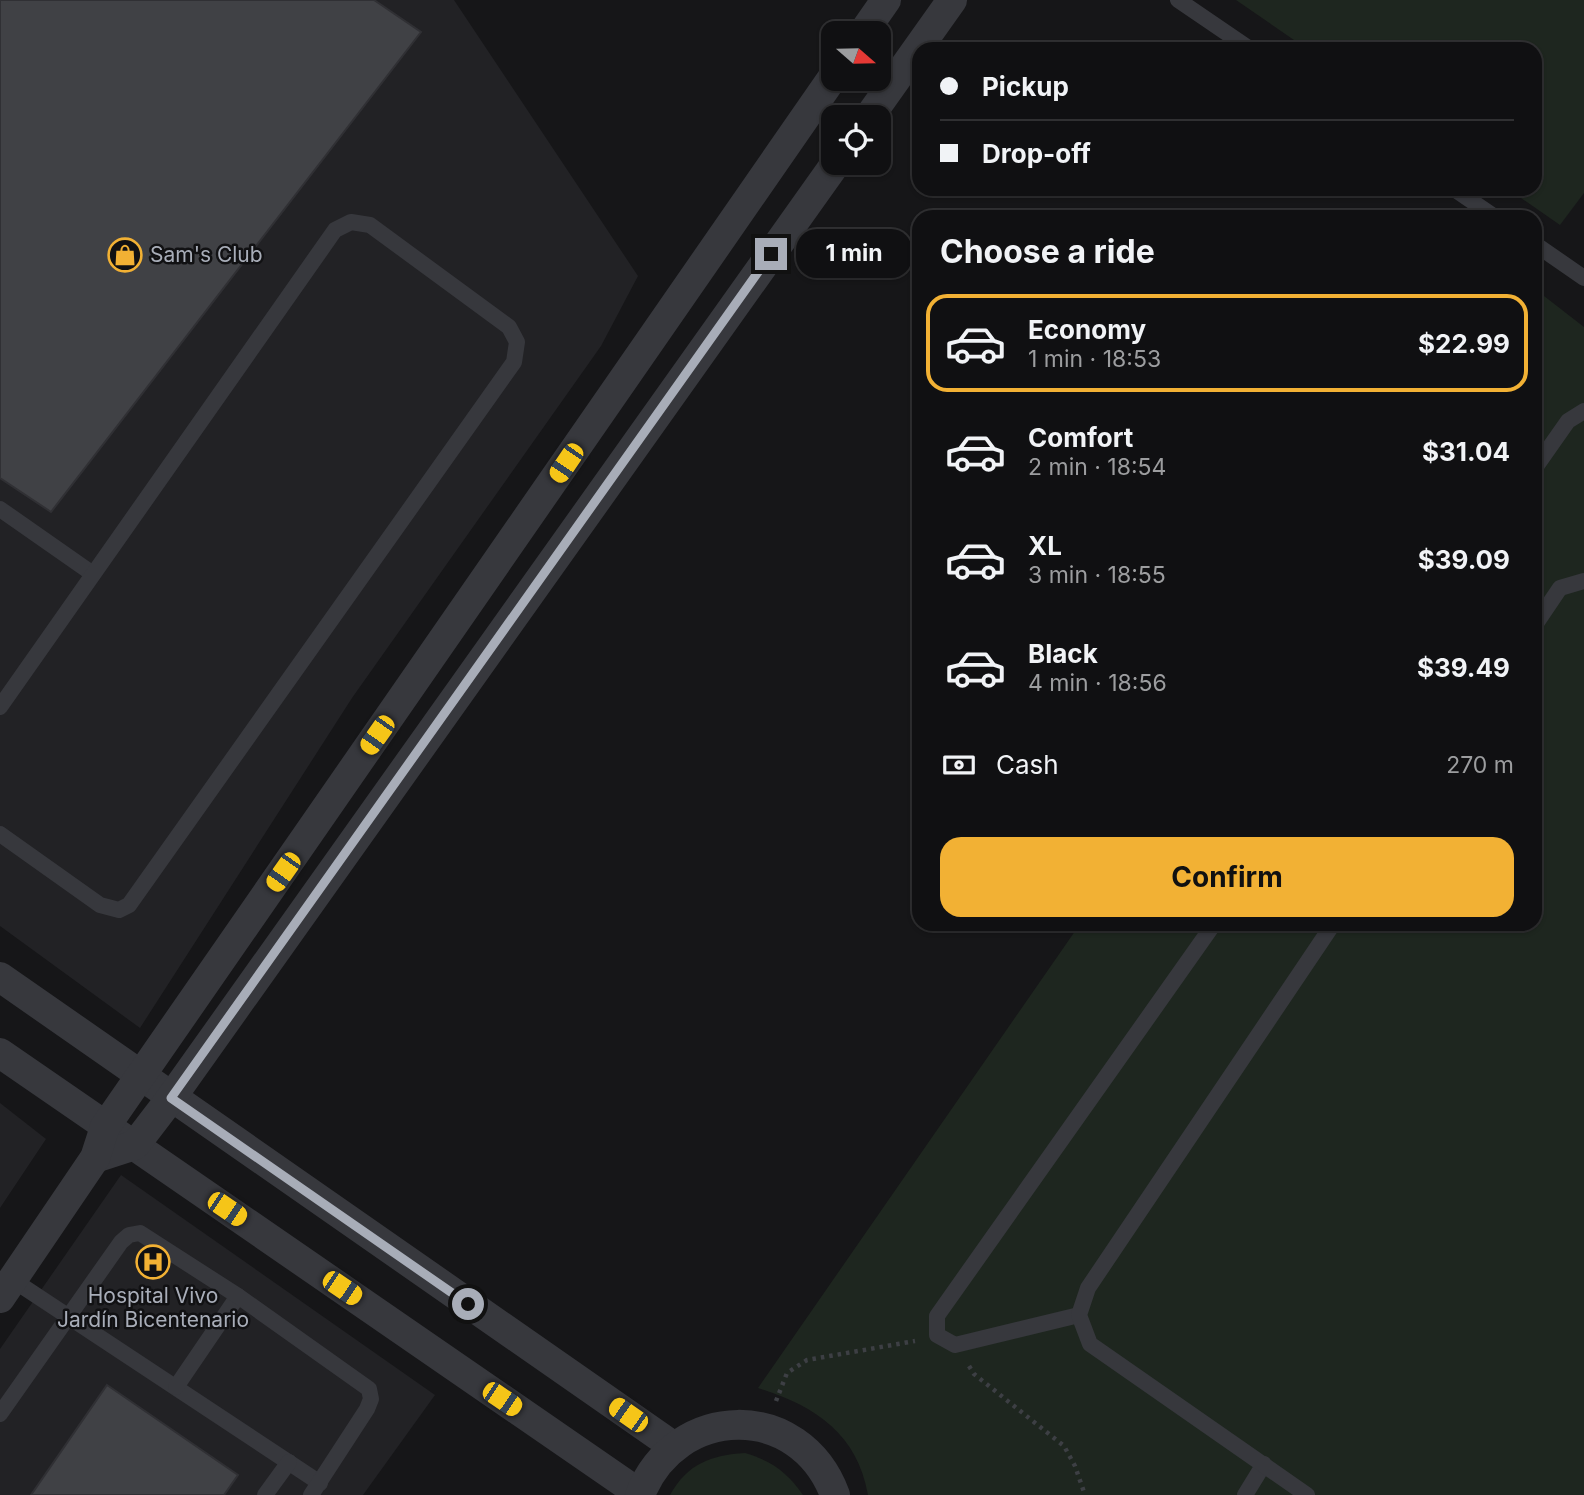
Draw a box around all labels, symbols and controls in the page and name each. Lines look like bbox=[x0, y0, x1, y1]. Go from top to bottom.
north arrow bbox=[821, 21, 891, 91]
map controls bbox=[821, 21, 891, 175]
text: Pickup bbox=[982, 71, 1069, 102]
button: locate bbox=[821, 105, 891, 175]
text: Drop-off bbox=[982, 138, 1091, 169]
callout: 1 min bbox=[796, 230, 911, 278]
text: Choose a ride bbox=[940, 232, 1155, 271]
shop icon: Sam's Club bbox=[106, 236, 144, 274]
route end bbox=[755, 238, 787, 270]
text: 1 min bbox=[826, 239, 882, 267]
place label: Sam's Club bbox=[150, 242, 263, 267]
icon: car bbox=[944, 312, 1007, 375]
text: Economy bbox=[1028, 314, 1146, 345]
text: $22.99 bbox=[1418, 328, 1510, 359]
text: 1 min · 18:53 bbox=[1028, 345, 1161, 373]
icon: car bbox=[944, 420, 1007, 483]
text: Comfort bbox=[1028, 422, 1133, 453]
text: $31.04 bbox=[1422, 436, 1510, 467]
car bbox=[546, 440, 587, 486]
text: 2 min · 18:54 bbox=[1028, 453, 1166, 481]
icon: car bbox=[944, 528, 1007, 591]
text: XL bbox=[1028, 530, 1062, 561]
text: $39.09 bbox=[1418, 544, 1510, 575]
text: 3 min · 18:55 bbox=[1028, 561, 1166, 589]
icon: car bbox=[944, 636, 1007, 699]
text: Black bbox=[1028, 638, 1098, 669]
text: $39.49 bbox=[1417, 652, 1510, 683]
text: 4 min · 18:56 bbox=[1028, 669, 1167, 697]
car bbox=[357, 712, 398, 758]
icon: cash bbox=[940, 746, 978, 784]
text: Cash bbox=[996, 749, 1059, 780]
text: 270 m bbox=[1446, 751, 1514, 779]
button: Confirm bbox=[940, 837, 1514, 917]
car bbox=[263, 849, 304, 895]
car bbox=[204, 1189, 251, 1229]
hospital icon: Hospital Vivo Jardín Bicentenario bbox=[134, 1243, 172, 1281]
car bbox=[319, 1268, 366, 1308]
place label: Hospital Vivo Jardín Bicentenario bbox=[57, 1283, 249, 1332]
route start bbox=[452, 1288, 484, 1320]
car bbox=[479, 1379, 526, 1419]
car bbox=[605, 1394, 652, 1436]

